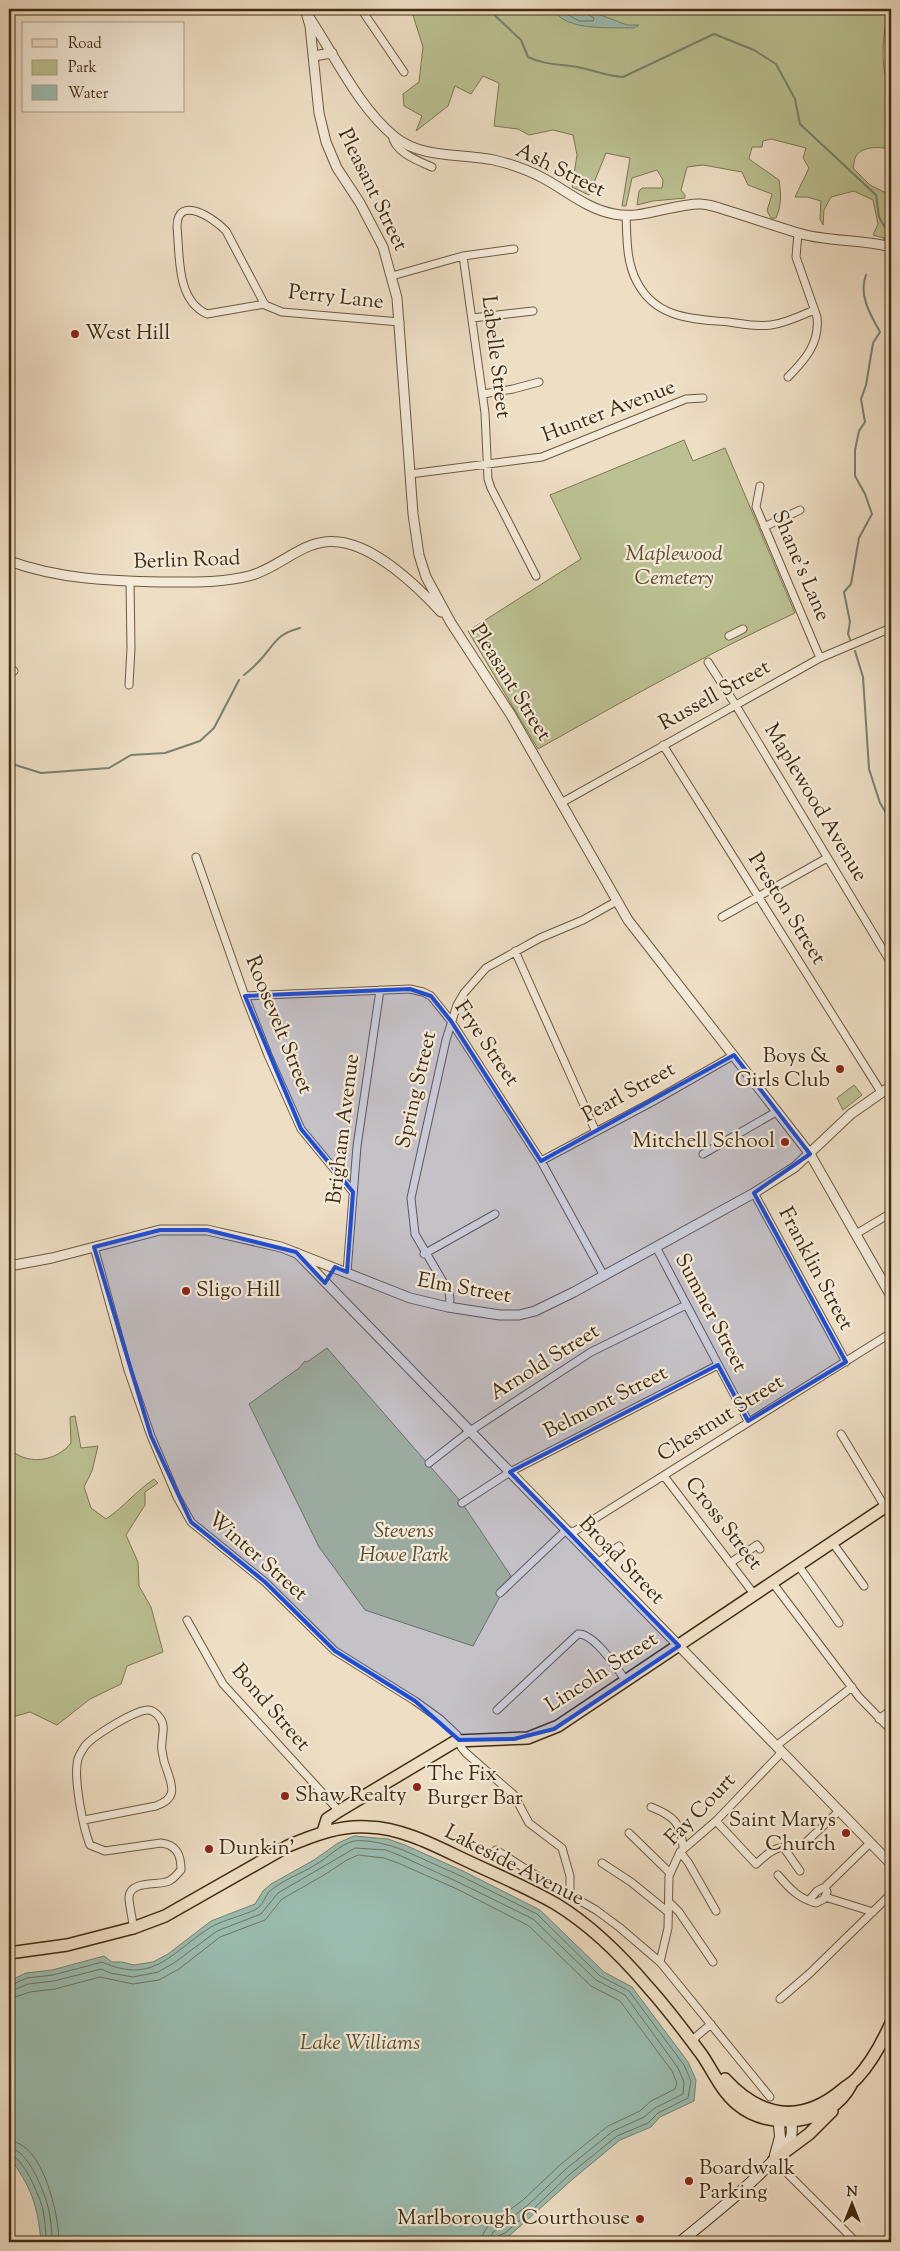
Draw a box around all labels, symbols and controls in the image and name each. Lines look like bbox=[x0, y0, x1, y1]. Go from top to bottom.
legend bbox=[22, 22, 185, 112]
text: Road bbox=[68, 34, 102, 55]
text: Park bbox=[68, 58, 97, 79]
text: Water bbox=[68, 84, 109, 105]
street label: Pleasant Street bbox=[329, 124, 415, 256]
street label: Ash Street bbox=[510, 136, 610, 206]
street label: Perry Lane bbox=[287, 278, 385, 318]
street label: Labelle Street bbox=[473, 294, 517, 420]
place label: West Hill bbox=[85, 319, 170, 349]
marker: West Hill bbox=[69, 328, 81, 340]
street label: Hunter Avenue bbox=[538, 373, 680, 451]
street label: Shane's Lane bbox=[763, 506, 837, 626]
park label: Maplewood Cemetery bbox=[625, 540, 723, 594]
street label: Berlin Road bbox=[133, 544, 241, 578]
street label: Pleasant Street bbox=[462, 619, 558, 747]
street label: Russell Street bbox=[654, 653, 776, 739]
street label: Maplewood Avenue bbox=[756, 718, 874, 888]
street label: Preston Street bbox=[740, 847, 832, 971]
street label: Roosevelt Street bbox=[237, 951, 319, 1099]
street label: Frye Street bbox=[446, 995, 526, 1093]
street label: Spring Street bbox=[389, 1029, 445, 1151]
place label: Boys & Girls Club bbox=[735, 1042, 830, 1096]
street label: Brigham Avenue bbox=[320, 1052, 368, 1206]
street label: Pearl Street bbox=[577, 1055, 681, 1131]
marker: Boys & Girls Club bbox=[834, 1063, 846, 1075]
place label: Mitchell School bbox=[633, 1127, 775, 1157]
marker: Mitchell School bbox=[779, 1136, 791, 1148]
street label: Franklin Street bbox=[770, 1202, 860, 1336]
street label: Sumner Street bbox=[666, 1248, 754, 1378]
street label: Elm Street bbox=[415, 1266, 513, 1312]
place label: Sligo Hill bbox=[196, 1276, 281, 1306]
marker: Sligo Hill bbox=[180, 1285, 192, 1297]
street label: Arnold Street bbox=[484, 1317, 606, 1409]
street label: Belmont Street bbox=[539, 1359, 673, 1447]
street label: Chestnut Street bbox=[652, 1368, 790, 1470]
street label: Cross Street bbox=[677, 1471, 769, 1577]
street label: Winter Street bbox=[200, 1505, 314, 1609]
street label: Broad Street bbox=[571, 1510, 671, 1612]
park label: Stevens Howe Park bbox=[359, 1517, 449, 1571]
street label: Lincoln Street bbox=[540, 1625, 664, 1721]
street label: Bond Street bbox=[223, 1658, 317, 1758]
place label: The Fix Burger Bar bbox=[427, 1760, 523, 1814]
street label: Fay Court bbox=[659, 1767, 743, 1853]
place label: Shaw Realty bbox=[295, 1781, 407, 1811]
marker: The Fix Burger Bar bbox=[411, 1781, 423, 1793]
marker: Shaw Realty bbox=[279, 1790, 291, 1802]
place label: Saint Marys Church bbox=[729, 1806, 836, 1860]
street label: Lakeside Avenue bbox=[439, 1818, 589, 1914]
marker: Saint Marys Church bbox=[840, 1827, 852, 1839]
place label: Dunkin' bbox=[219, 1834, 295, 1864]
marker: Dunkin' bbox=[203, 1843, 215, 1855]
park label: Lake Williams bbox=[300, 2029, 420, 2059]
place label: Boardwalk Parking bbox=[699, 2154, 796, 2208]
marker: Boardwalk Parking bbox=[683, 2175, 695, 2187]
north arrow bbox=[828, 2178, 878, 2228]
text: N bbox=[846, 2183, 858, 2203]
place label: Marlborough Courthouse bbox=[397, 2204, 630, 2234]
marker: Marlborough Courthouse bbox=[634, 2213, 646, 2225]

